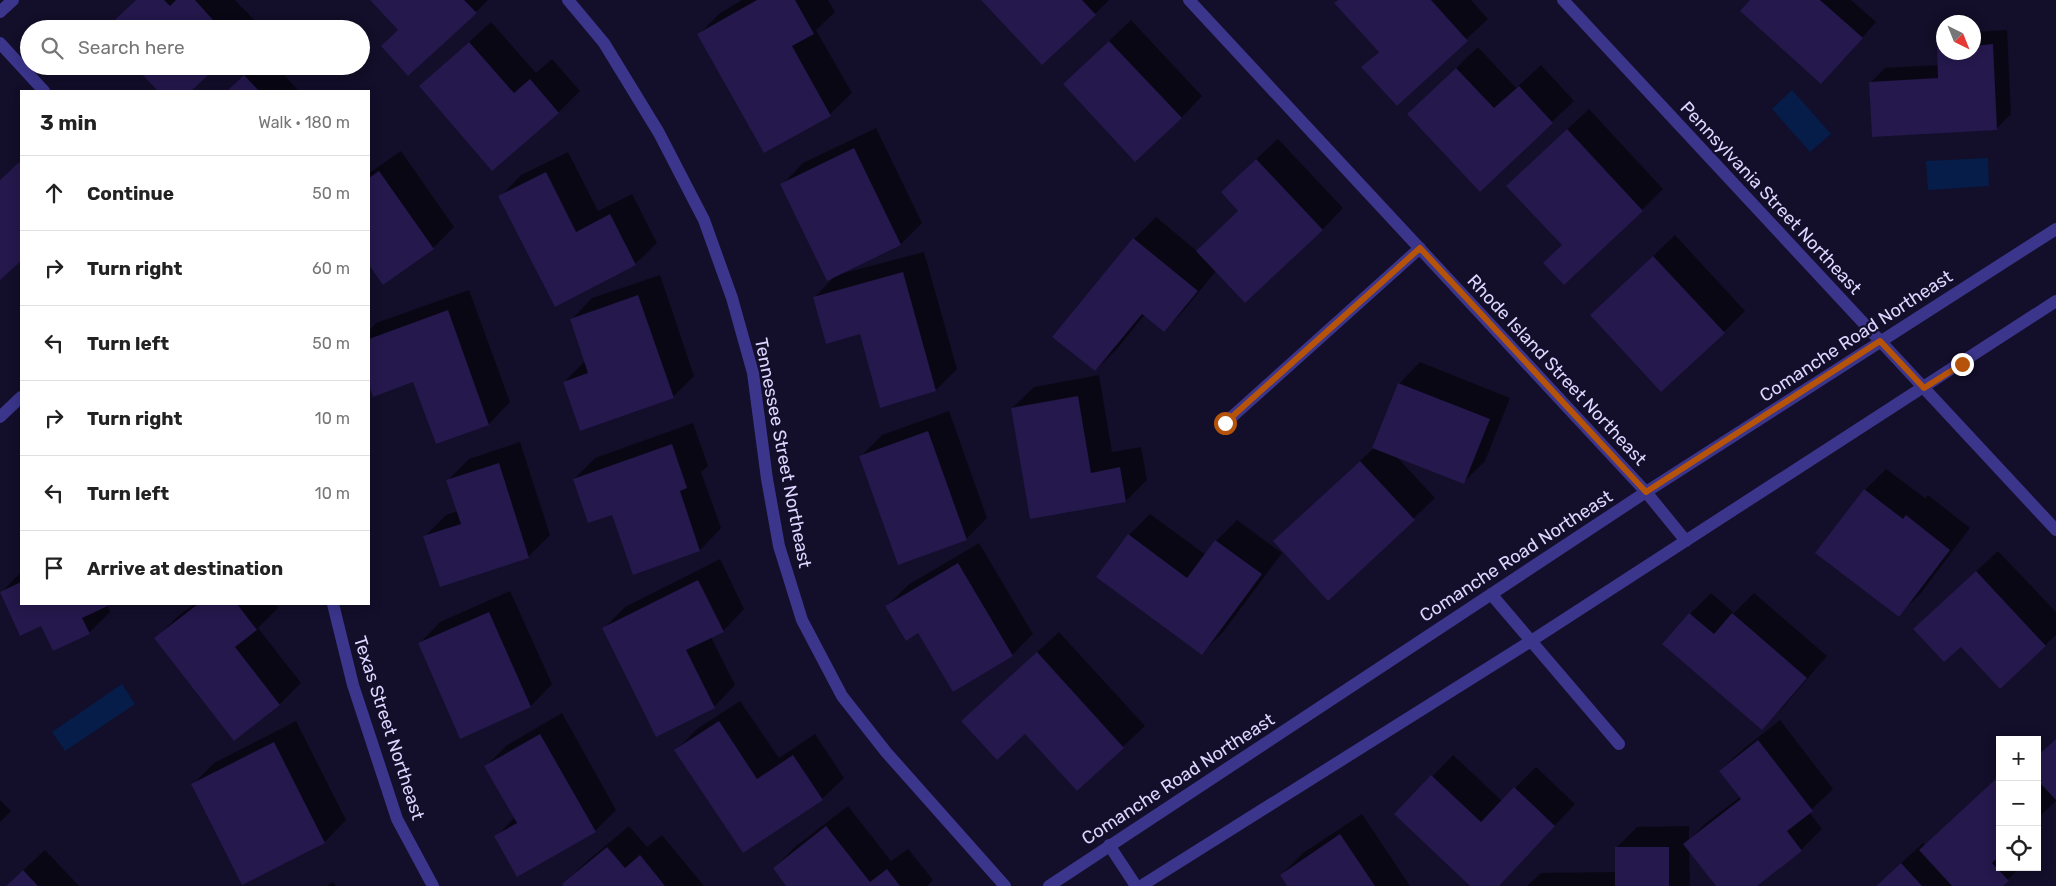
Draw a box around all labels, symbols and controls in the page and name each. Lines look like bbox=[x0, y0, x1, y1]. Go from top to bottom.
north arrow bbox=[1936, 15, 1981, 60]
search box bbox=[20, 20, 370, 75]
icon: search bbox=[38, 34, 66, 62]
text: Search here bbox=[78, 36, 185, 59]
street label: Pennsylvania Street Northeast bbox=[1676, 97, 1866, 299]
text: 3 min bbox=[40, 110, 97, 135]
text: Walk · 180 m bbox=[258, 113, 350, 132]
icon: ahead bbox=[40, 179, 68, 207]
text: Continue bbox=[87, 182, 174, 205]
text: 50 m bbox=[312, 184, 350, 203]
icon: right bbox=[40, 254, 68, 282]
text: Turn right bbox=[87, 257, 182, 280]
text: 60 m bbox=[312, 259, 350, 278]
street label: Comanche Road Northeast bbox=[1755, 265, 1957, 407]
street label: Rhode Island Street Northeast bbox=[1463, 270, 1651, 470]
icon: left bbox=[40, 329, 68, 357]
text: Turn left bbox=[87, 332, 169, 355]
text: 50 m bbox=[312, 334, 350, 353]
street label: Tennessee Street Northeast bbox=[750, 336, 816, 570]
route end bbox=[1951, 353, 1974, 376]
icon: right bbox=[40, 404, 68, 432]
text: Turn right bbox=[87, 407, 182, 430]
text: 10 m bbox=[315, 409, 350, 428]
route start bbox=[1214, 412, 1237, 435]
icon: left bbox=[40, 479, 68, 507]
text: Turn left bbox=[87, 482, 169, 505]
text: 10 m bbox=[315, 484, 350, 503]
street label: Comanche Road Northeast bbox=[1415, 485, 1617, 627]
icon: arrive bbox=[40, 554, 68, 582]
text: Arrive at destination bbox=[87, 557, 283, 580]
street label: Texas Street Northeast bbox=[349, 633, 429, 823]
street label: Comanche Road Northeast bbox=[1077, 708, 1279, 850]
map controls bbox=[1996, 736, 2041, 871]
button: + bbox=[1996, 736, 2041, 781]
button: − bbox=[1996, 781, 2041, 826]
button: locate bbox=[1996, 826, 2041, 871]

